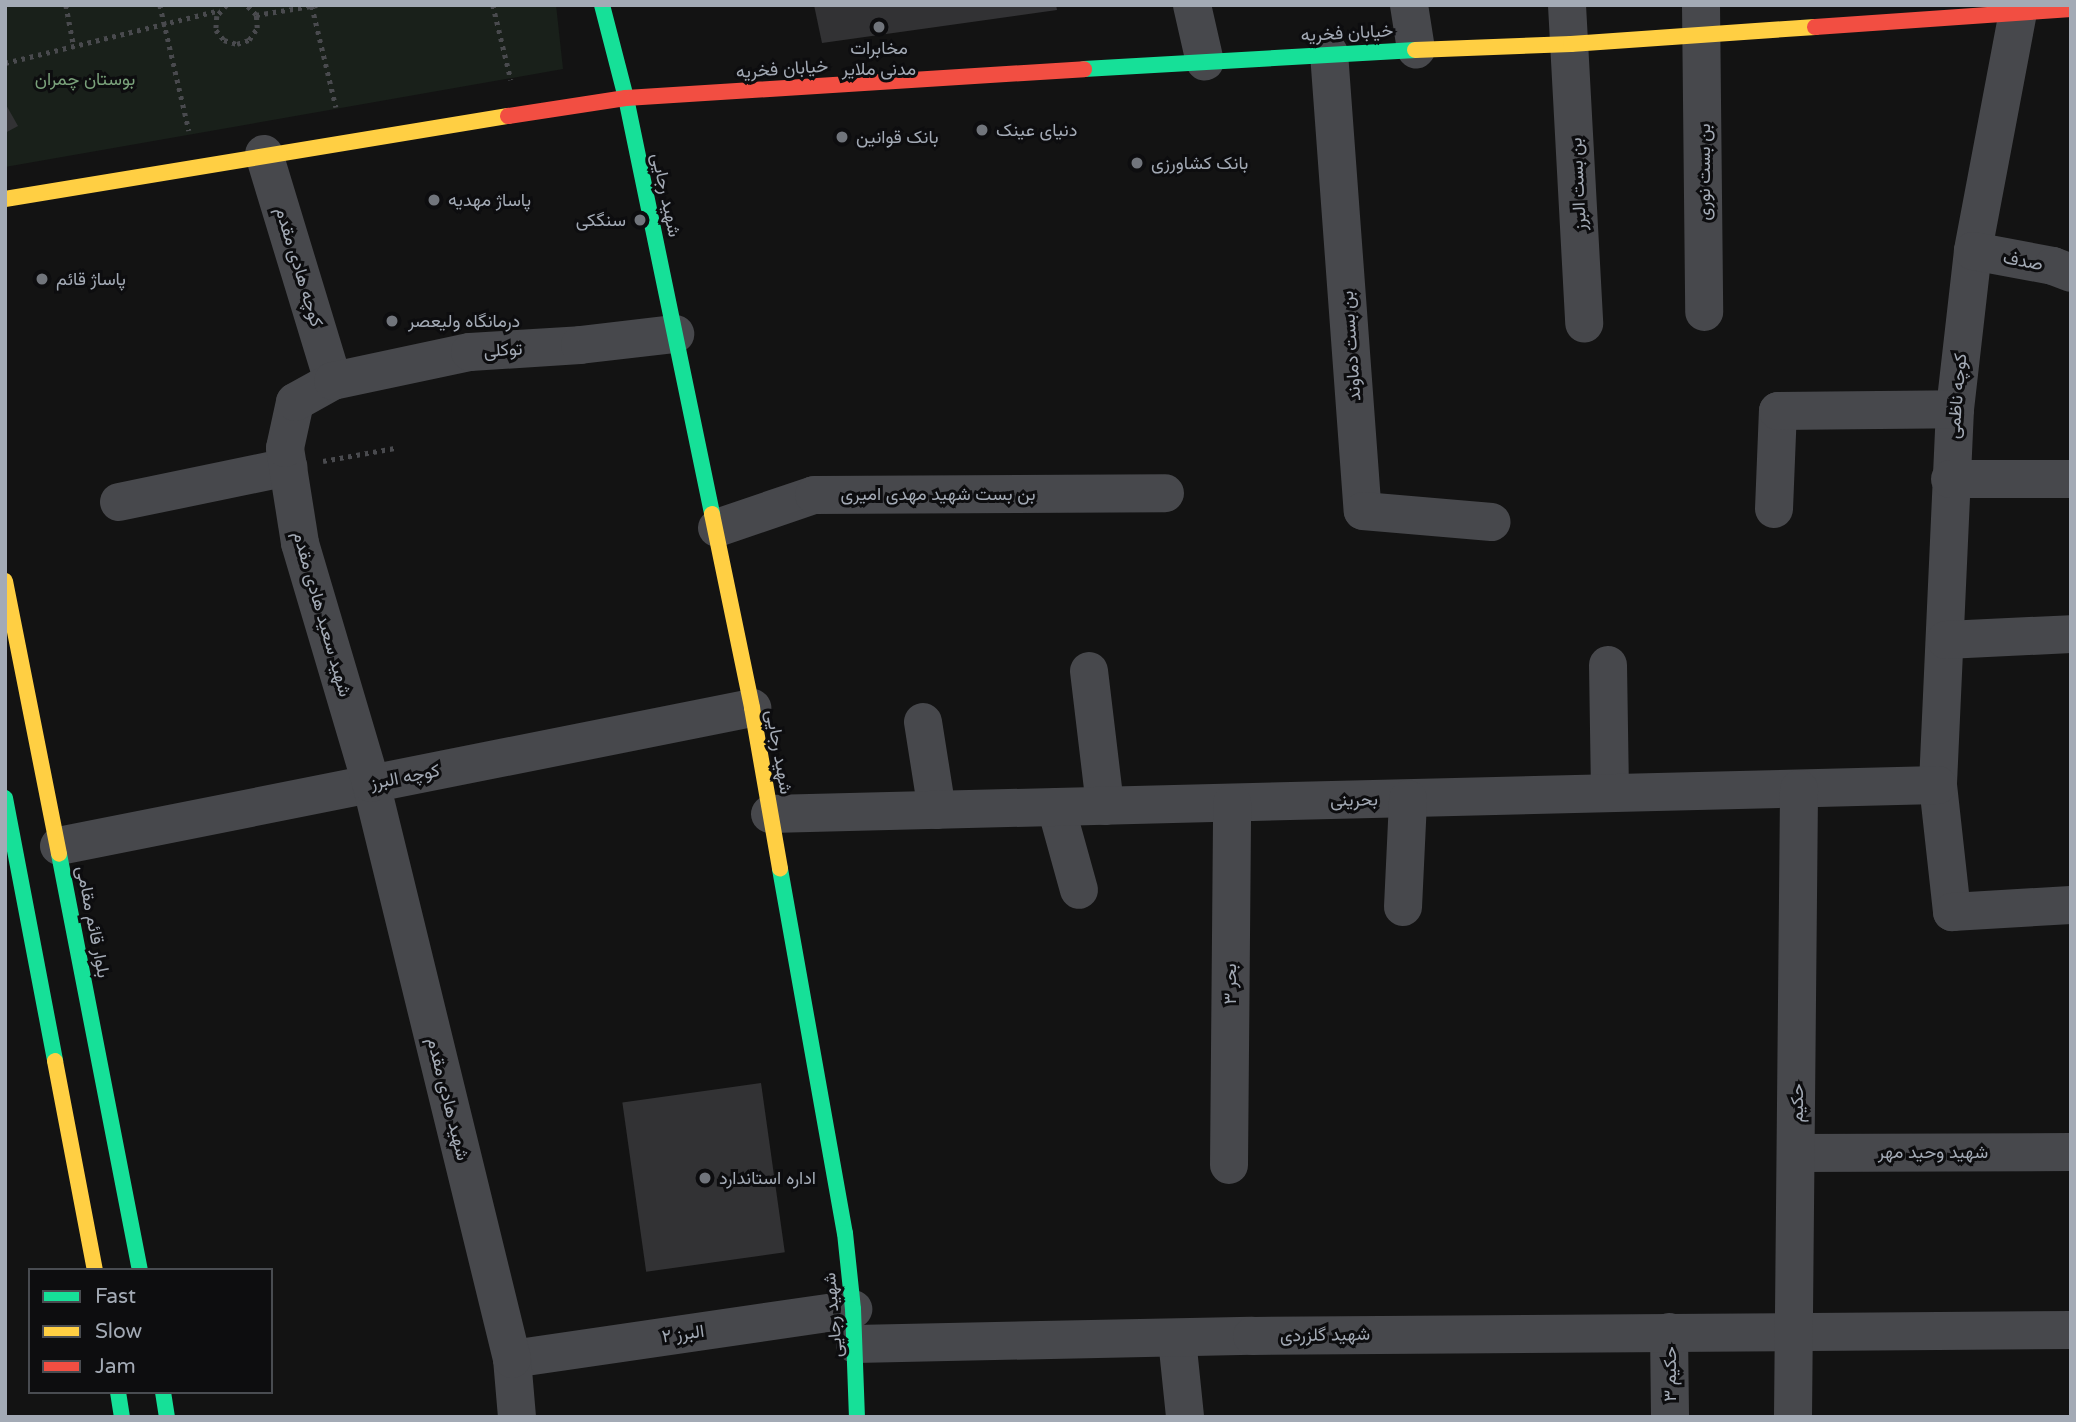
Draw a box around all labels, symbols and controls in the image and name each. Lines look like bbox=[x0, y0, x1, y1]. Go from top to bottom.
marker: مخابرات مدنی ملایر bbox=[871, 19, 887, 35]
street label: خیابان فخریه bbox=[1300, 20, 1394, 46]
place label: مخابرات مدنی ملایر bbox=[842, 38, 916, 80]
street label: خیابان فخریه bbox=[735, 55, 829, 83]
park label: بوستان چمران bbox=[35, 68, 135, 90]
place label: دنیای عینک bbox=[996, 119, 1077, 141]
marker: دنیای عینک bbox=[974, 122, 990, 138]
street label: بن بست نوری bbox=[1693, 124, 1715, 220]
place label: بانک قوانین bbox=[856, 126, 938, 148]
marker: بانک قوانین bbox=[834, 129, 850, 145]
street label: بن بست البرز bbox=[1565, 137, 1591, 231]
street label: شهید رجایی bbox=[647, 151, 685, 239]
place label: بانک کشاورزی bbox=[1151, 152, 1248, 174]
marker: بانک کشاورزی bbox=[1129, 155, 1145, 171]
place label: پاساژ مهدیه bbox=[448, 189, 531, 211]
marker: پاساژ مهدیه bbox=[426, 192, 442, 208]
street label: کوچه هادی مقدم bbox=[271, 204, 327, 330]
place label: سنگکی bbox=[576, 209, 626, 231]
marker: سنگکی bbox=[632, 212, 648, 228]
street label: صدف bbox=[2001, 247, 2045, 275]
place label: پاساژ قائم bbox=[56, 268, 126, 290]
marker: پاساژ قائم bbox=[34, 271, 50, 287]
street label: بن بست دماوند bbox=[1336, 290, 1366, 402]
place label: درمانگاه ولیعصر bbox=[408, 310, 520, 332]
marker: درمانگاه ولیعصر bbox=[382, 311, 402, 331]
street label: توکلی bbox=[483, 338, 523, 362]
street label: کوچه ناظمی bbox=[1942, 352, 1972, 440]
street label: بن بست شهید مهدی امیری bbox=[841, 483, 1035, 505]
street label: شهید سعید هادی مقدم bbox=[288, 529, 356, 699]
street label: شهید رجایی bbox=[761, 708, 797, 796]
street label: کوچه البرز bbox=[368, 760, 442, 794]
street label: بحرینی bbox=[1330, 789, 1378, 811]
street label: بلوار قائم مقامی bbox=[72, 864, 114, 980]
street label: بحر ۳ bbox=[1219, 963, 1241, 1005]
street label: شهید هادی مقدم bbox=[422, 1035, 474, 1163]
street label: حکیم bbox=[1786, 1083, 1808, 1123]
street label: شهید وحید مهر bbox=[1878, 1141, 1988, 1163]
place label: اداره استاندارد bbox=[719, 1167, 816, 1189]
marker: اداره استاندارد bbox=[697, 1170, 713, 1186]
legend bbox=[28, 1268, 273, 1394]
street label: شهید رجایی bbox=[819, 1272, 847, 1358]
text: Fast bbox=[95, 1284, 136, 1309]
text: Slow bbox=[95, 1319, 142, 1344]
street label: البرز ۲ bbox=[660, 1320, 706, 1348]
street label: شهید گلزردی bbox=[1280, 1323, 1370, 1347]
street label: حکیم ۳ bbox=[1659, 1346, 1681, 1402]
text: Jam bbox=[95, 1354, 136, 1379]

